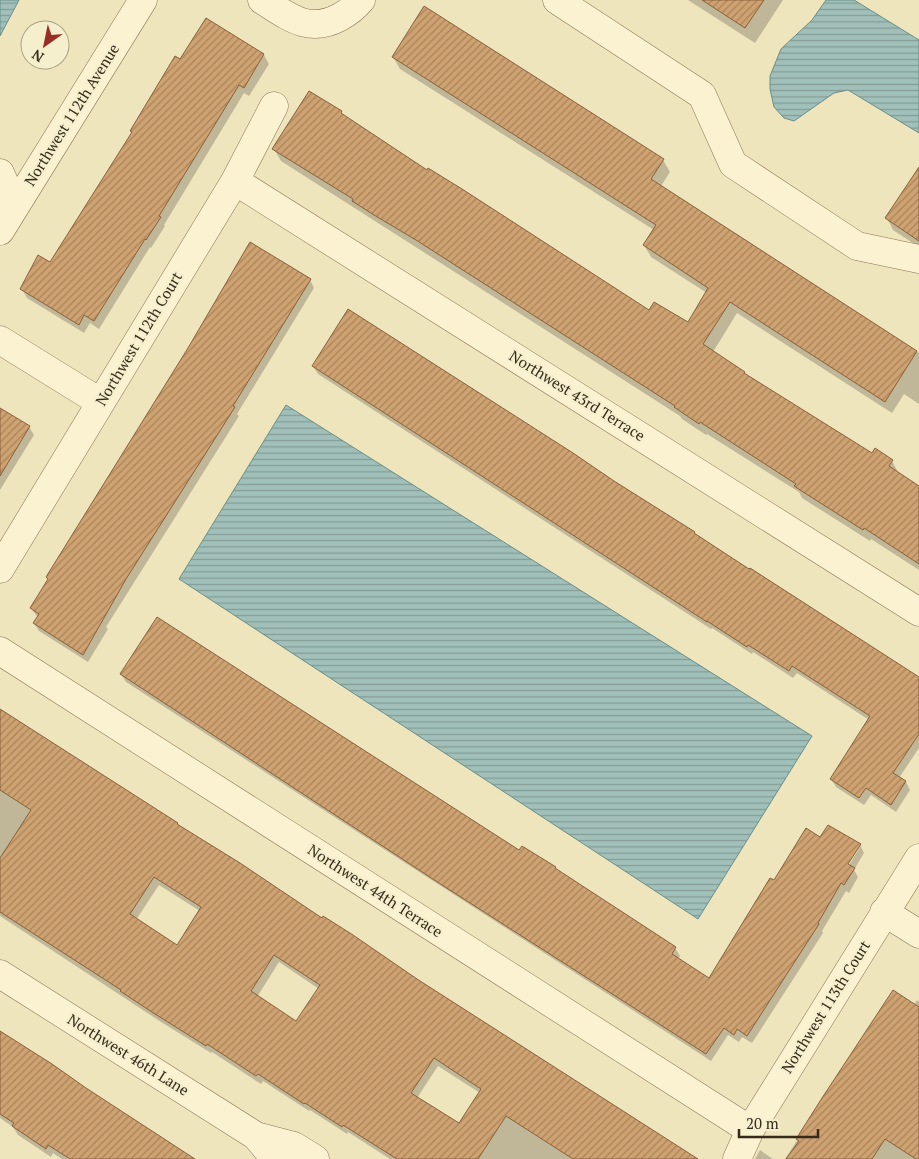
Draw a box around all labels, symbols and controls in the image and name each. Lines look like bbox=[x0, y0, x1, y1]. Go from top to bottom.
north arrow bbox=[20, 20, 70, 70]
street label: Northwest 112th Avenue bbox=[21, 40, 123, 190]
street label: Northwest 112th Court bbox=[90, 267, 186, 409]
street label: Northwest 43rd Terrace bbox=[506, 345, 649, 445]
street label: Northwest 44th Terrace bbox=[304, 839, 447, 941]
street label: Northwest 113th Court bbox=[776, 936, 874, 1077]
street label: Northwest 46th Lane bbox=[64, 1009, 193, 1100]
scale bar bbox=[739, 1106, 818, 1138]
text: 20 m bbox=[746, 1113, 779, 1133]

